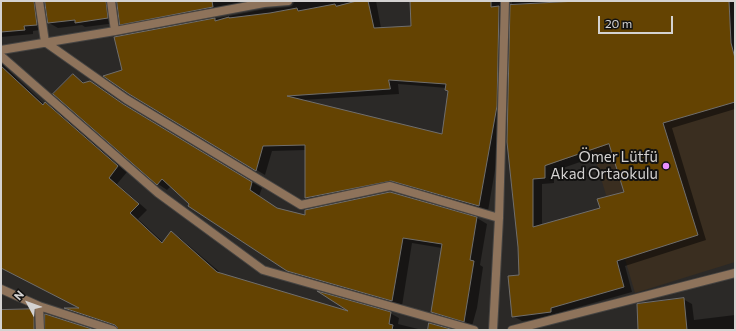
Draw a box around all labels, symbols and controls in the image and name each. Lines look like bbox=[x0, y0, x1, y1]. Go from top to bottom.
scale bar bbox=[600, 8, 675, 34]
text: 20 m bbox=[605, 16, 632, 30]
place label: Ömer Lütfü Akad Ortaokulu bbox=[550, 148, 658, 183]
marker: Ömer Lütfü Akad Ortaokulu bbox=[661, 161, 671, 171]
north arrow bbox=[8, 283, 48, 323]
text: N bbox=[11, 287, 26, 302]

